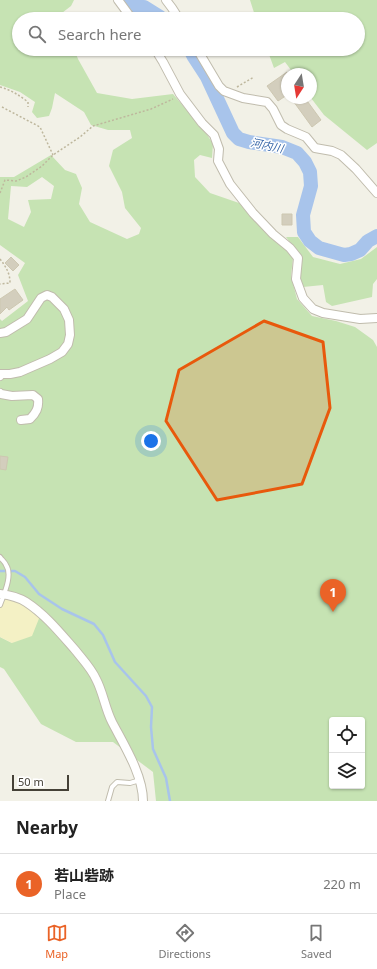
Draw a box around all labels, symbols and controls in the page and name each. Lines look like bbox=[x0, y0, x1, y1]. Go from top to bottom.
search box bbox=[12, 12, 365, 56]
icon: search bbox=[26, 23, 48, 45]
text: Search here bbox=[58, 24, 141, 44]
north arrow bbox=[281, 68, 317, 104]
water label: 河内川 bbox=[249, 134, 286, 156]
your location bbox=[141, 431, 161, 451]
pin: 1 bbox=[320, 579, 346, 612]
map controls bbox=[329, 717, 365, 789]
button: locate bbox=[329, 717, 365, 753]
button: layers bbox=[329, 753, 365, 789]
scale bar bbox=[12, 773, 69, 792]
text: 50 m bbox=[18, 774, 44, 789]
text: Nearby bbox=[16, 816, 78, 839]
text: 若山砦跡 bbox=[54, 865, 114, 885]
text: 1 bbox=[25, 875, 33, 893]
text: 220 m bbox=[323, 875, 361, 893]
text: Place bbox=[54, 885, 86, 903]
tab: Map bbox=[45, 922, 68, 961]
tab: Directions bbox=[158, 922, 211, 961]
tab: Saved bbox=[301, 922, 332, 961]

